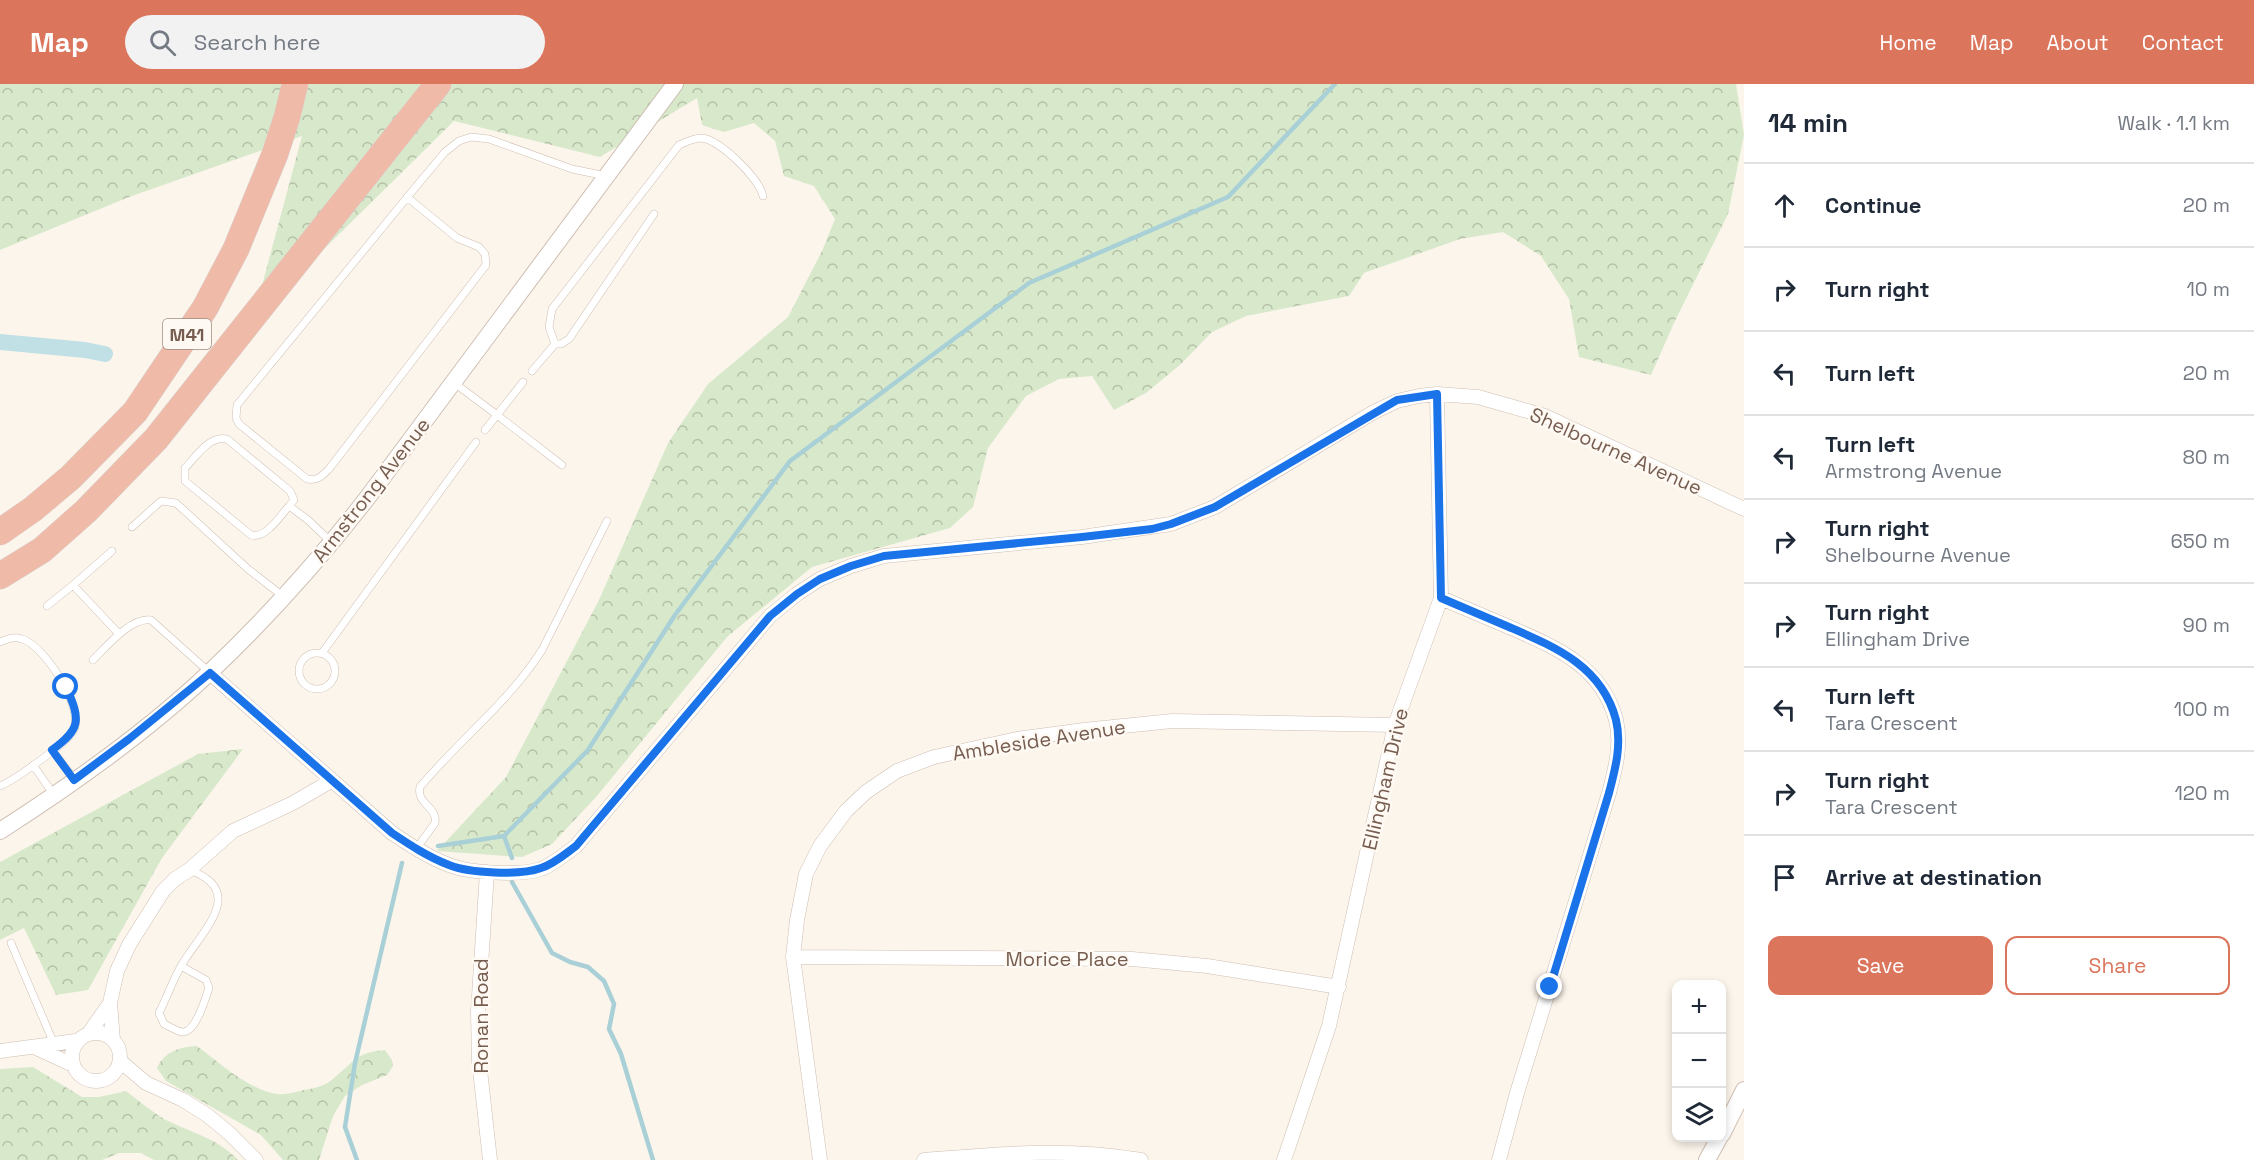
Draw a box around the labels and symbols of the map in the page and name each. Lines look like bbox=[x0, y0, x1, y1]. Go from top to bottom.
road number: M41 bbox=[163, 319, 211, 349]
street label: Shelbourne Avenue bbox=[1526, 401, 1706, 501]
street label: Armstrong Avenue bbox=[306, 412, 436, 568]
route start bbox=[52, 673, 78, 699]
street label: Ellingham Drive bbox=[1356, 705, 1414, 853]
street label: Ambleside Avenue bbox=[950, 713, 1128, 767]
street label: Morice Place bbox=[1006, 946, 1129, 972]
street label: Ronan Road bbox=[468, 958, 494, 1074]
route end bbox=[1536, 973, 1562, 999]

